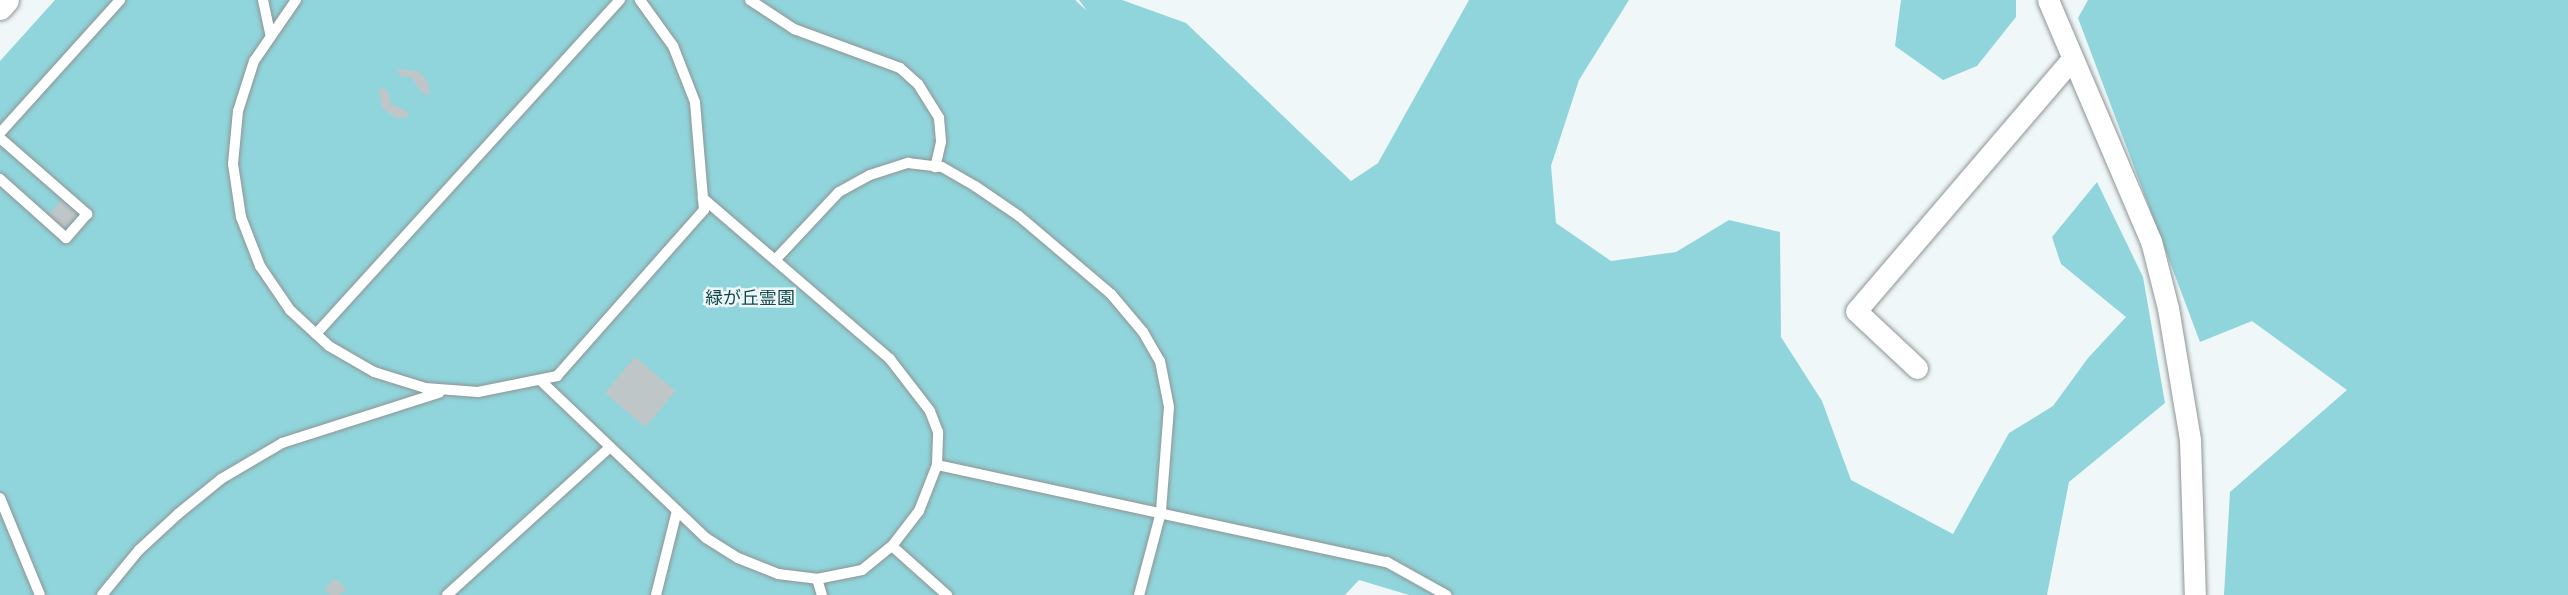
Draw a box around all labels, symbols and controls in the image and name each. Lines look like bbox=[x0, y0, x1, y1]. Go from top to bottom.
park label: 緑が丘霊園 bbox=[705, 287, 795, 309]

